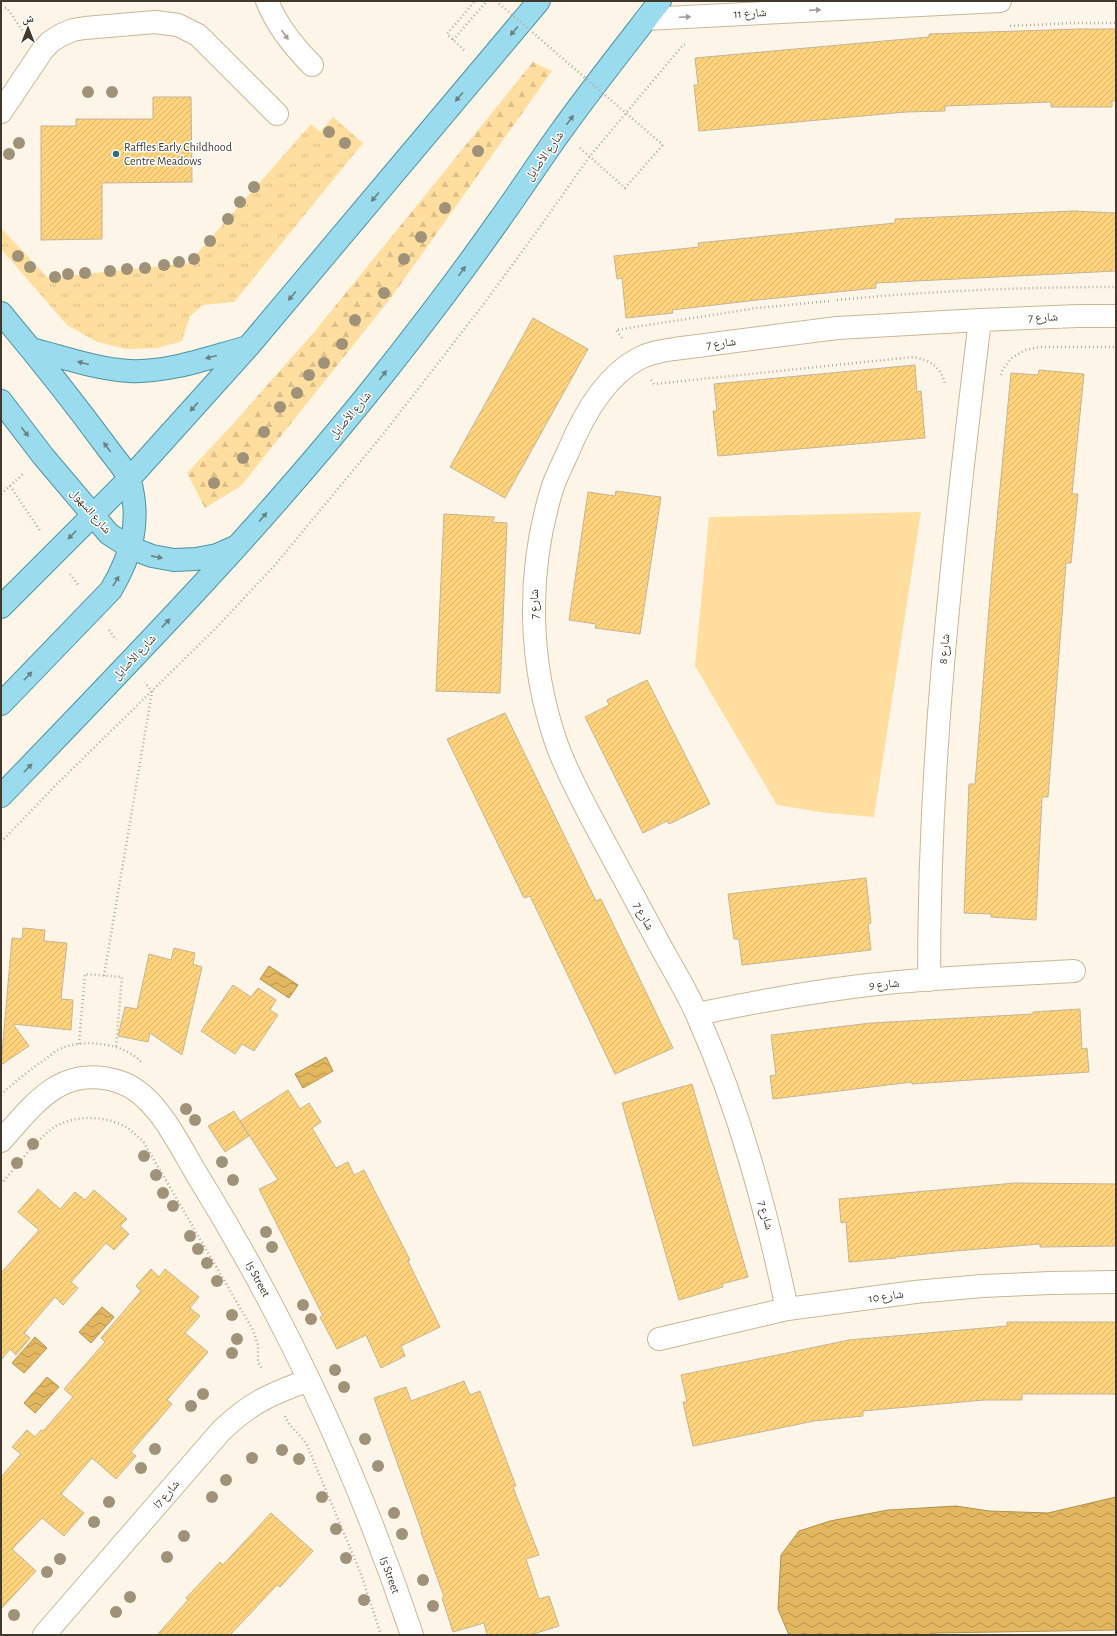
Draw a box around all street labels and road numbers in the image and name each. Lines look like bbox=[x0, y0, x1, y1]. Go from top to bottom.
street label: شارع 11 bbox=[733, 6, 767, 22]
street label: شارع الأصايل bbox=[523, 129, 567, 184]
street label: شارع 7 bbox=[1028, 310, 1058, 326]
street label: شارع 7 bbox=[705, 335, 737, 353]
street label: شارع الأصايل bbox=[327, 389, 375, 442]
street label: شارع السهول bbox=[67, 486, 114, 537]
street label: شارع 7 bbox=[528, 589, 542, 619]
street label: شارع الأصايل bbox=[110, 632, 160, 683]
street label: شارع 8 bbox=[937, 633, 953, 665]
street label: شارع 7 bbox=[630, 900, 656, 933]
street label: شارع 9 bbox=[868, 977, 900, 993]
street label: شارع 7 bbox=[754, 1199, 776, 1232]
street label: I5 Street bbox=[243, 1259, 273, 1299]
street label: شارع 10 bbox=[868, 1288, 905, 1306]
street label: I7 شارع bbox=[151, 1478, 183, 1512]
street label: I5 Street bbox=[378, 1555, 402, 1595]

